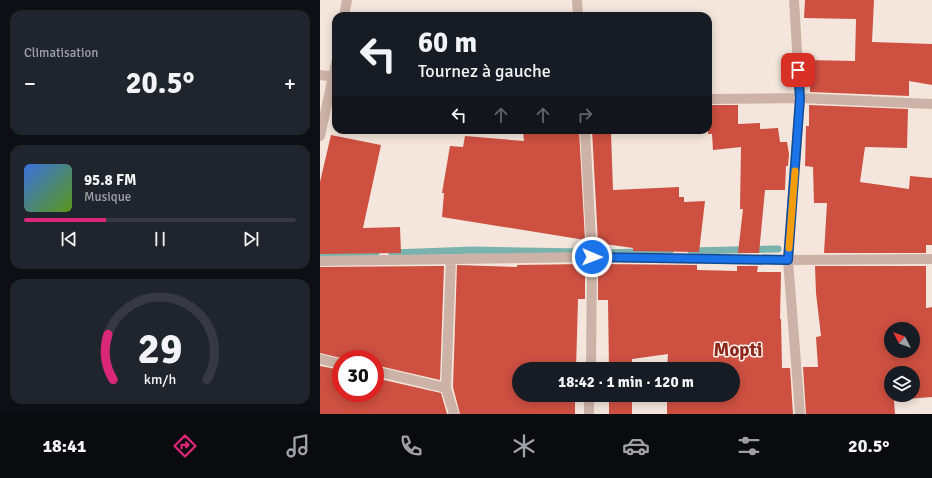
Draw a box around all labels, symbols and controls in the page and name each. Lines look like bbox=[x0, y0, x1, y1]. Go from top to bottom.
text: 60 m bbox=[418, 26, 477, 60]
icon: left bbox=[352, 28, 404, 80]
text: Climatisation bbox=[24, 45, 98, 61]
pin bbox=[781, 53, 815, 87]
icon: arrive bbox=[787, 59, 809, 81]
text: Tournez à gauche bbox=[418, 60, 551, 82]
text: 20.5° bbox=[125, 65, 195, 102]
text: − bbox=[24, 70, 36, 97]
text: + bbox=[284, 70, 296, 97]
icon: left bbox=[448, 104, 470, 126]
icon: ahead bbox=[490, 104, 512, 126]
icon: ahead bbox=[532, 104, 554, 126]
icon: right bbox=[574, 104, 596, 126]
text: 95.8 FM bbox=[84, 171, 136, 189]
text: Musique bbox=[84, 189, 131, 205]
icon: previous bbox=[58, 228, 80, 250]
icon: pause bbox=[149, 228, 171, 250]
icon: next bbox=[240, 228, 262, 250]
position arrow bbox=[571, 236, 613, 278]
north arrow bbox=[884, 322, 920, 358]
map controls bbox=[884, 322, 920, 402]
text: 29 bbox=[138, 323, 182, 374]
district label: Mopti bbox=[714, 338, 762, 362]
speed limit sign: 30 bbox=[332, 350, 384, 402]
button: layers bbox=[884, 366, 920, 402]
text: km/h bbox=[144, 370, 176, 387]
text: 18:42 · 1 min · 120 m bbox=[558, 373, 694, 391]
icon: directions bbox=[171, 432, 199, 460]
icon: music bbox=[284, 432, 312, 460]
icon: phone bbox=[397, 432, 425, 460]
icon: climate bbox=[510, 432, 538, 460]
icon: car bbox=[622, 432, 650, 460]
icon: filters bbox=[735, 432, 763, 460]
text: 18:41 bbox=[42, 435, 87, 457]
text: 20.5° bbox=[848, 435, 890, 457]

